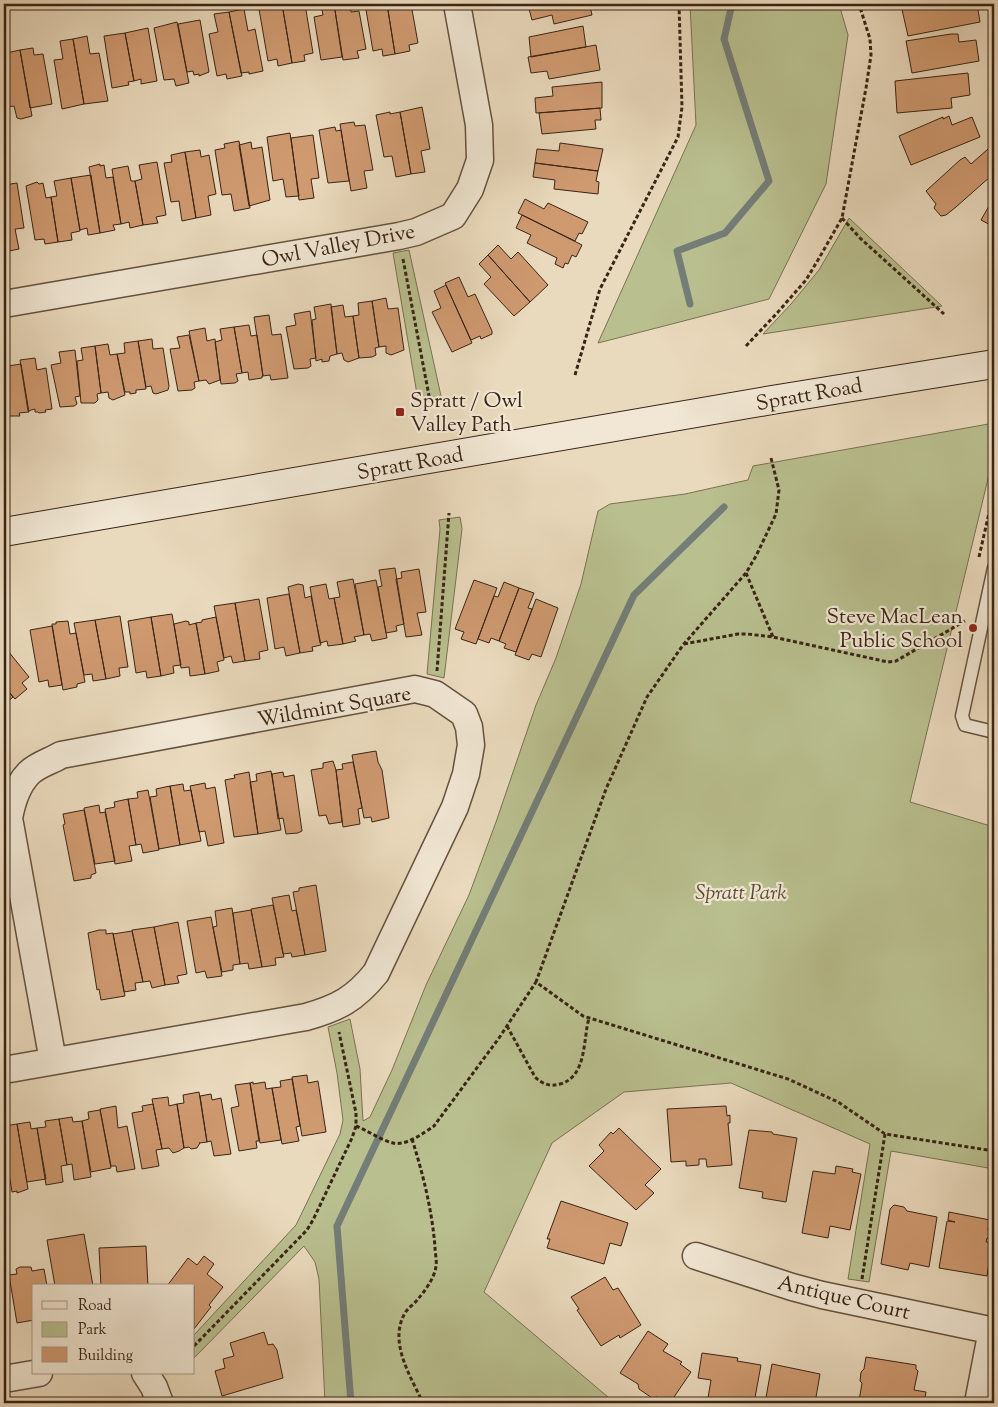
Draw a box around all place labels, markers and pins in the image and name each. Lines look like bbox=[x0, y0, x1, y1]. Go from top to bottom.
place label: Spratt / Owl Valley Path bbox=[410, 387, 523, 441]
marker: Spratt / Owl Valley Path bbox=[394, 406, 406, 418]
place label: Steve MacLean Public School bbox=[826, 603, 963, 657]
marker: Steve MacLean Public School bbox=[967, 622, 979, 634]

